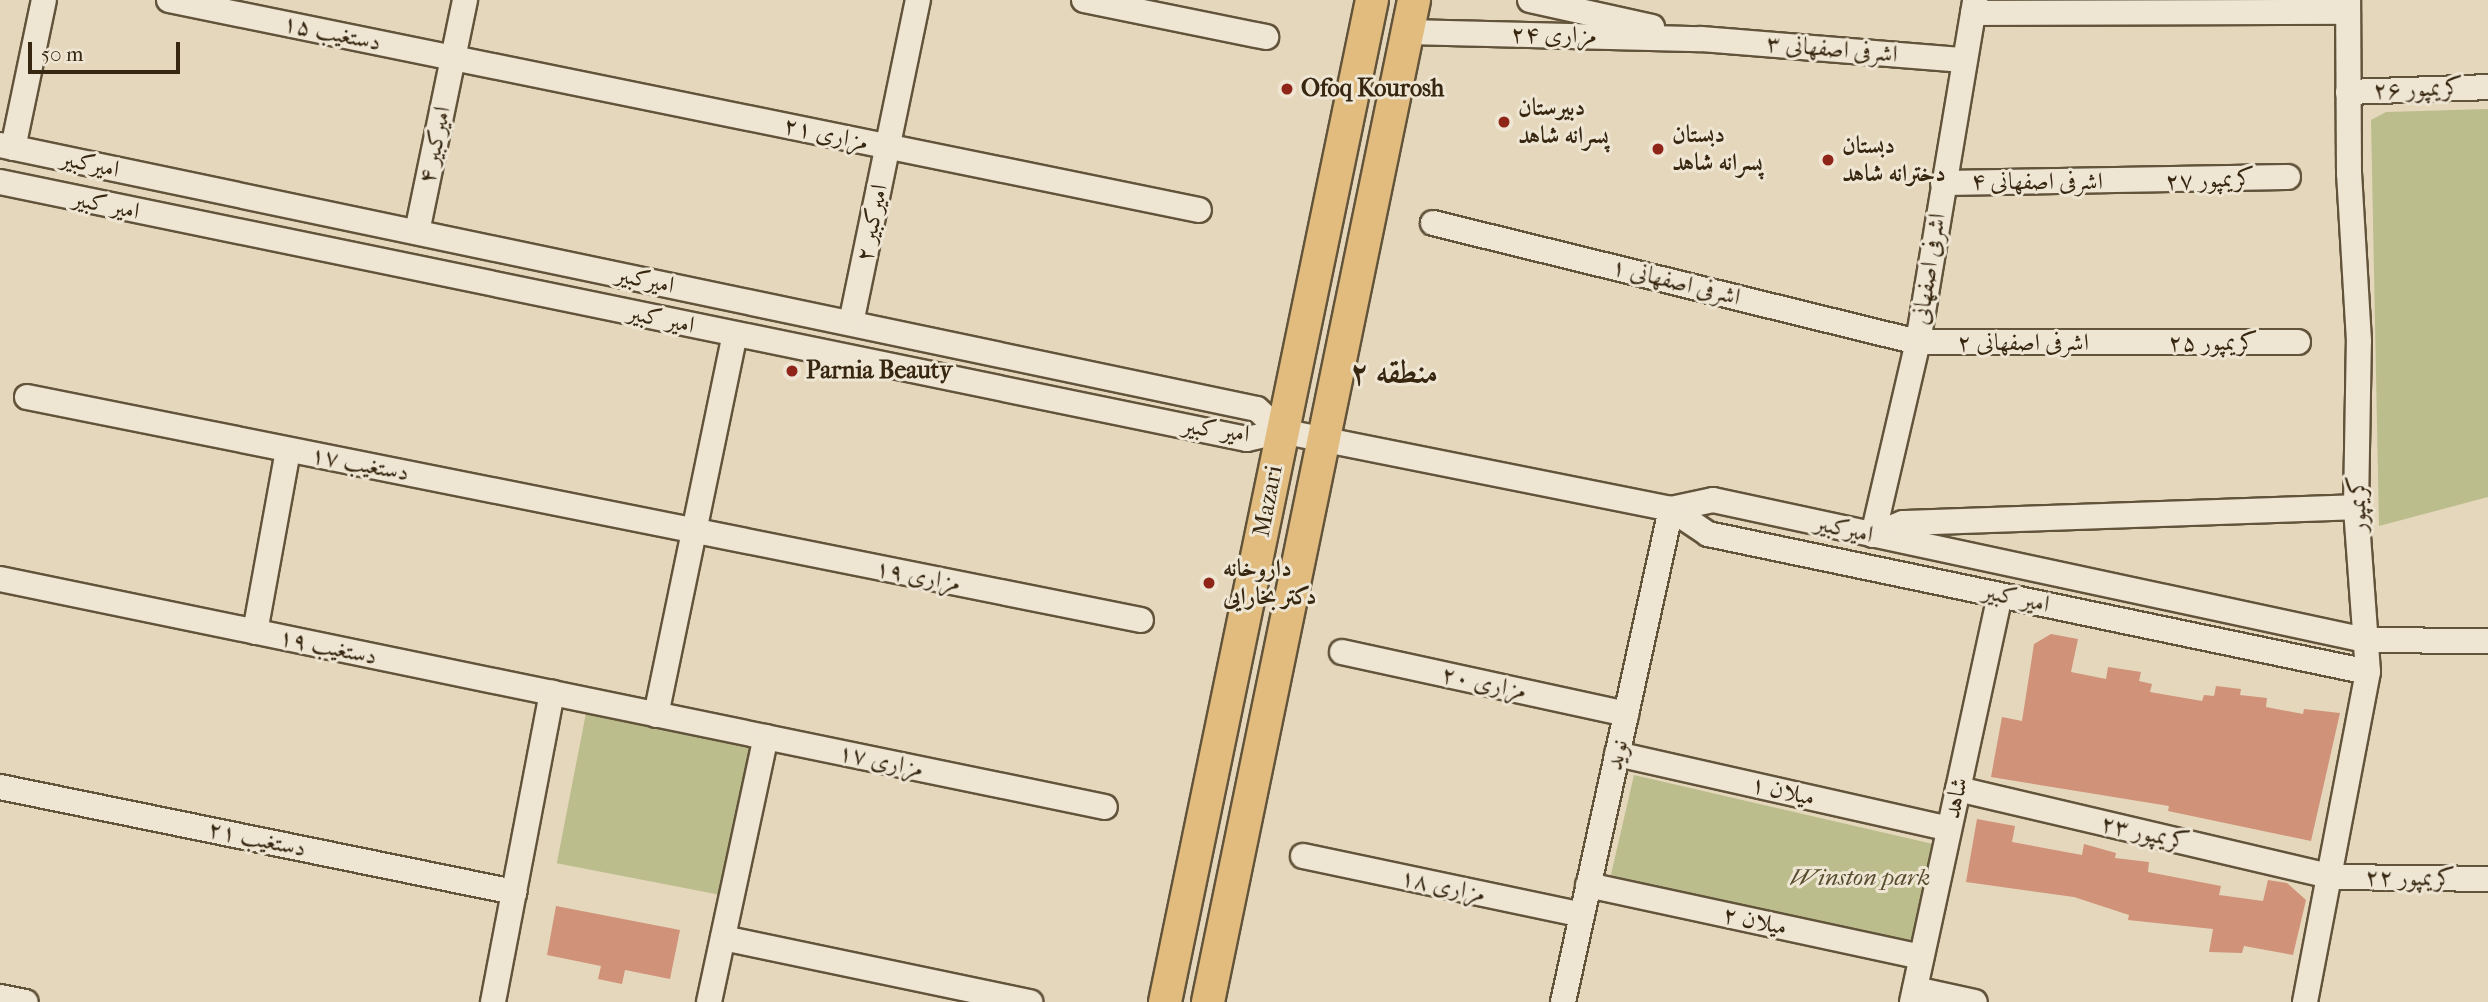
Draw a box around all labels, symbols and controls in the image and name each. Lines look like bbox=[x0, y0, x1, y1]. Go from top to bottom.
street label: دستغیب ۱۵ bbox=[280, 9, 384, 57]
street label: مزاری ۲۴ bbox=[1511, 20, 1597, 50]
scale bar bbox=[32, 28, 184, 72]
street label: اشرفی اصفهانی ۳ bbox=[1765, 29, 1899, 69]
text: 50 m bbox=[41, 42, 84, 66]
street label: کریمپور ۲۶ bbox=[2373, 73, 2463, 105]
place label: Ofoq Kourosh bbox=[1301, 75, 1444, 103]
marker: Ofoq Kourosh bbox=[1279, 81, 1295, 97]
place label: دبیرستان پسرانه شاهد bbox=[1518, 94, 1609, 150]
street label: امیرکبیر ۴ bbox=[413, 104, 457, 186]
street label: مزاری ۲۱ bbox=[781, 111, 871, 157]
marker: دبیرستان پسرانه شاهد bbox=[1496, 114, 1512, 130]
place label: دبستان پسرانه شاهد bbox=[1672, 121, 1763, 177]
place label: دبستان دخترانه شاهد bbox=[1842, 132, 1946, 188]
marker: دبستان پسرانه شاهد bbox=[1650, 141, 1666, 157]
street label: امیرکبیر bbox=[58, 144, 122, 184]
marker: دبستان دخترانه شاهد bbox=[1820, 152, 1836, 168]
street label: کریمپور ۲۷ bbox=[2165, 164, 2255, 196]
street label: اشرفی اصفهانی ۴ bbox=[1971, 168, 2103, 196]
street label: امیرکبیر ۲ bbox=[850, 182, 894, 264]
street label: امیر کبیر bbox=[70, 184, 142, 226]
street label: اشرفی اصفهانی bbox=[1906, 211, 1952, 327]
street label: اشرفی اصفهانی ۱ bbox=[1609, 252, 1743, 312]
street label: امیرکبیر bbox=[613, 260, 677, 300]
street label: امیر کبیر bbox=[625, 298, 697, 340]
street label: اشرفی اصفهانی ۲ bbox=[1957, 329, 2089, 357]
street label: کریمپور ۲۵ bbox=[2168, 329, 2258, 357]
district label: منطقه ۲ bbox=[1350, 354, 1438, 392]
place label: Parnia Beauty bbox=[806, 357, 952, 385]
marker: Parnia Beauty bbox=[784, 363, 800, 379]
street label: امیر کبیر bbox=[1180, 411, 1252, 449]
street label: دستغیب ۱۷ bbox=[308, 440, 412, 488]
street label: Mazari bbox=[1247, 463, 1289, 539]
street label: کریمپور bbox=[2343, 476, 2373, 532]
street label: امیرکبیر bbox=[1812, 508, 1876, 550]
street label: مزاری ۱۹ bbox=[873, 554, 963, 598]
place label: داروخانه دکتر بخارایی bbox=[1223, 555, 1317, 611]
marker: داروخانه دکتر بخارایی bbox=[1201, 575, 1217, 591]
street label: امیر کبیر bbox=[1980, 577, 2052, 619]
street label: دستغیب ۱۹ bbox=[276, 623, 380, 671]
street label: مزاری ۲۰ bbox=[1439, 660, 1529, 706]
street label: نوید bbox=[1600, 737, 1634, 773]
street label: مزاری ۱۷ bbox=[836, 738, 926, 784]
street label: میلان ۱ bbox=[1748, 770, 1818, 812]
street label: شاهد bbox=[1938, 775, 1974, 821]
street label: کریمپور ۲۳ bbox=[2098, 809, 2192, 857]
street label: دستغیب ۲۱ bbox=[205, 815, 309, 863]
street label: مزاری ۱۸ bbox=[1398, 863, 1488, 909]
street label: کریمپور ۲۲ bbox=[2365, 863, 2455, 893]
park label: Winston park bbox=[1790, 864, 1930, 892]
street label: میلان ۲ bbox=[1720, 900, 1790, 942]

